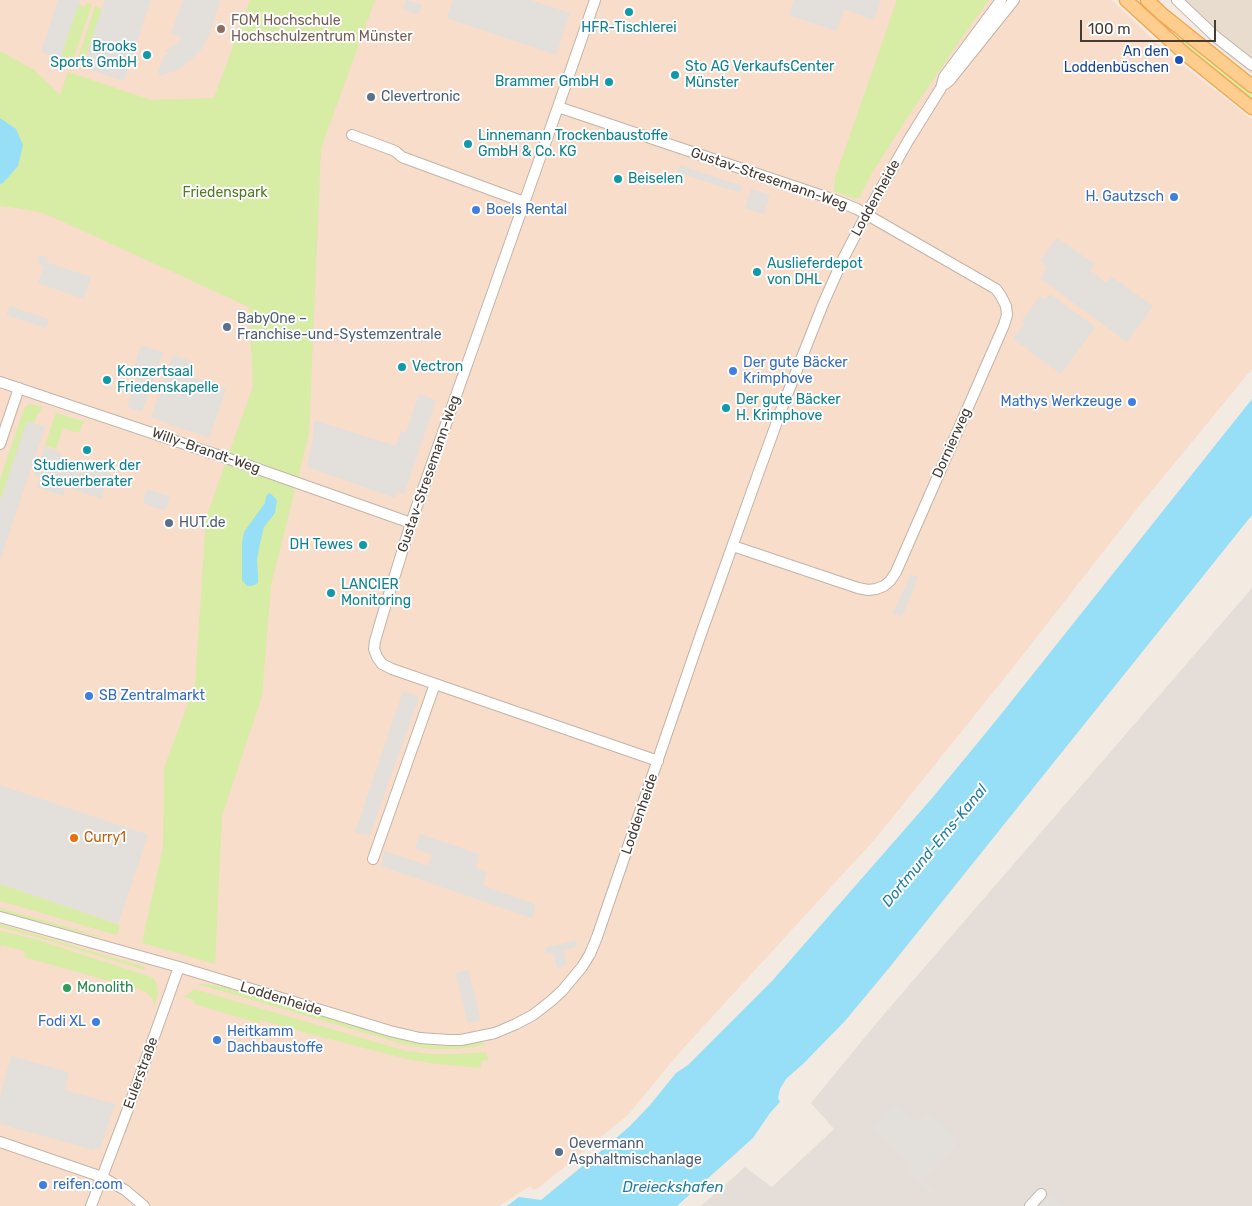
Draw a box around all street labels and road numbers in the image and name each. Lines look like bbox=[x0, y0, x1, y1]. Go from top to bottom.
street label: Gustav-Stresemann-Weg bbox=[688, 144, 850, 214]
street label: Loddenheide bbox=[848, 157, 904, 239]
street label: Gustav-Stresemann-Weg bbox=[394, 393, 464, 555]
street label: Dornierweg bbox=[929, 405, 975, 481]
street label: Willy-Brandt-Weg bbox=[150, 425, 262, 477]
street label: Loddenheide bbox=[618, 771, 662, 857]
street label: Loddenheide bbox=[238, 979, 324, 1019]
street label: Eulerstraße bbox=[120, 1035, 162, 1111]

